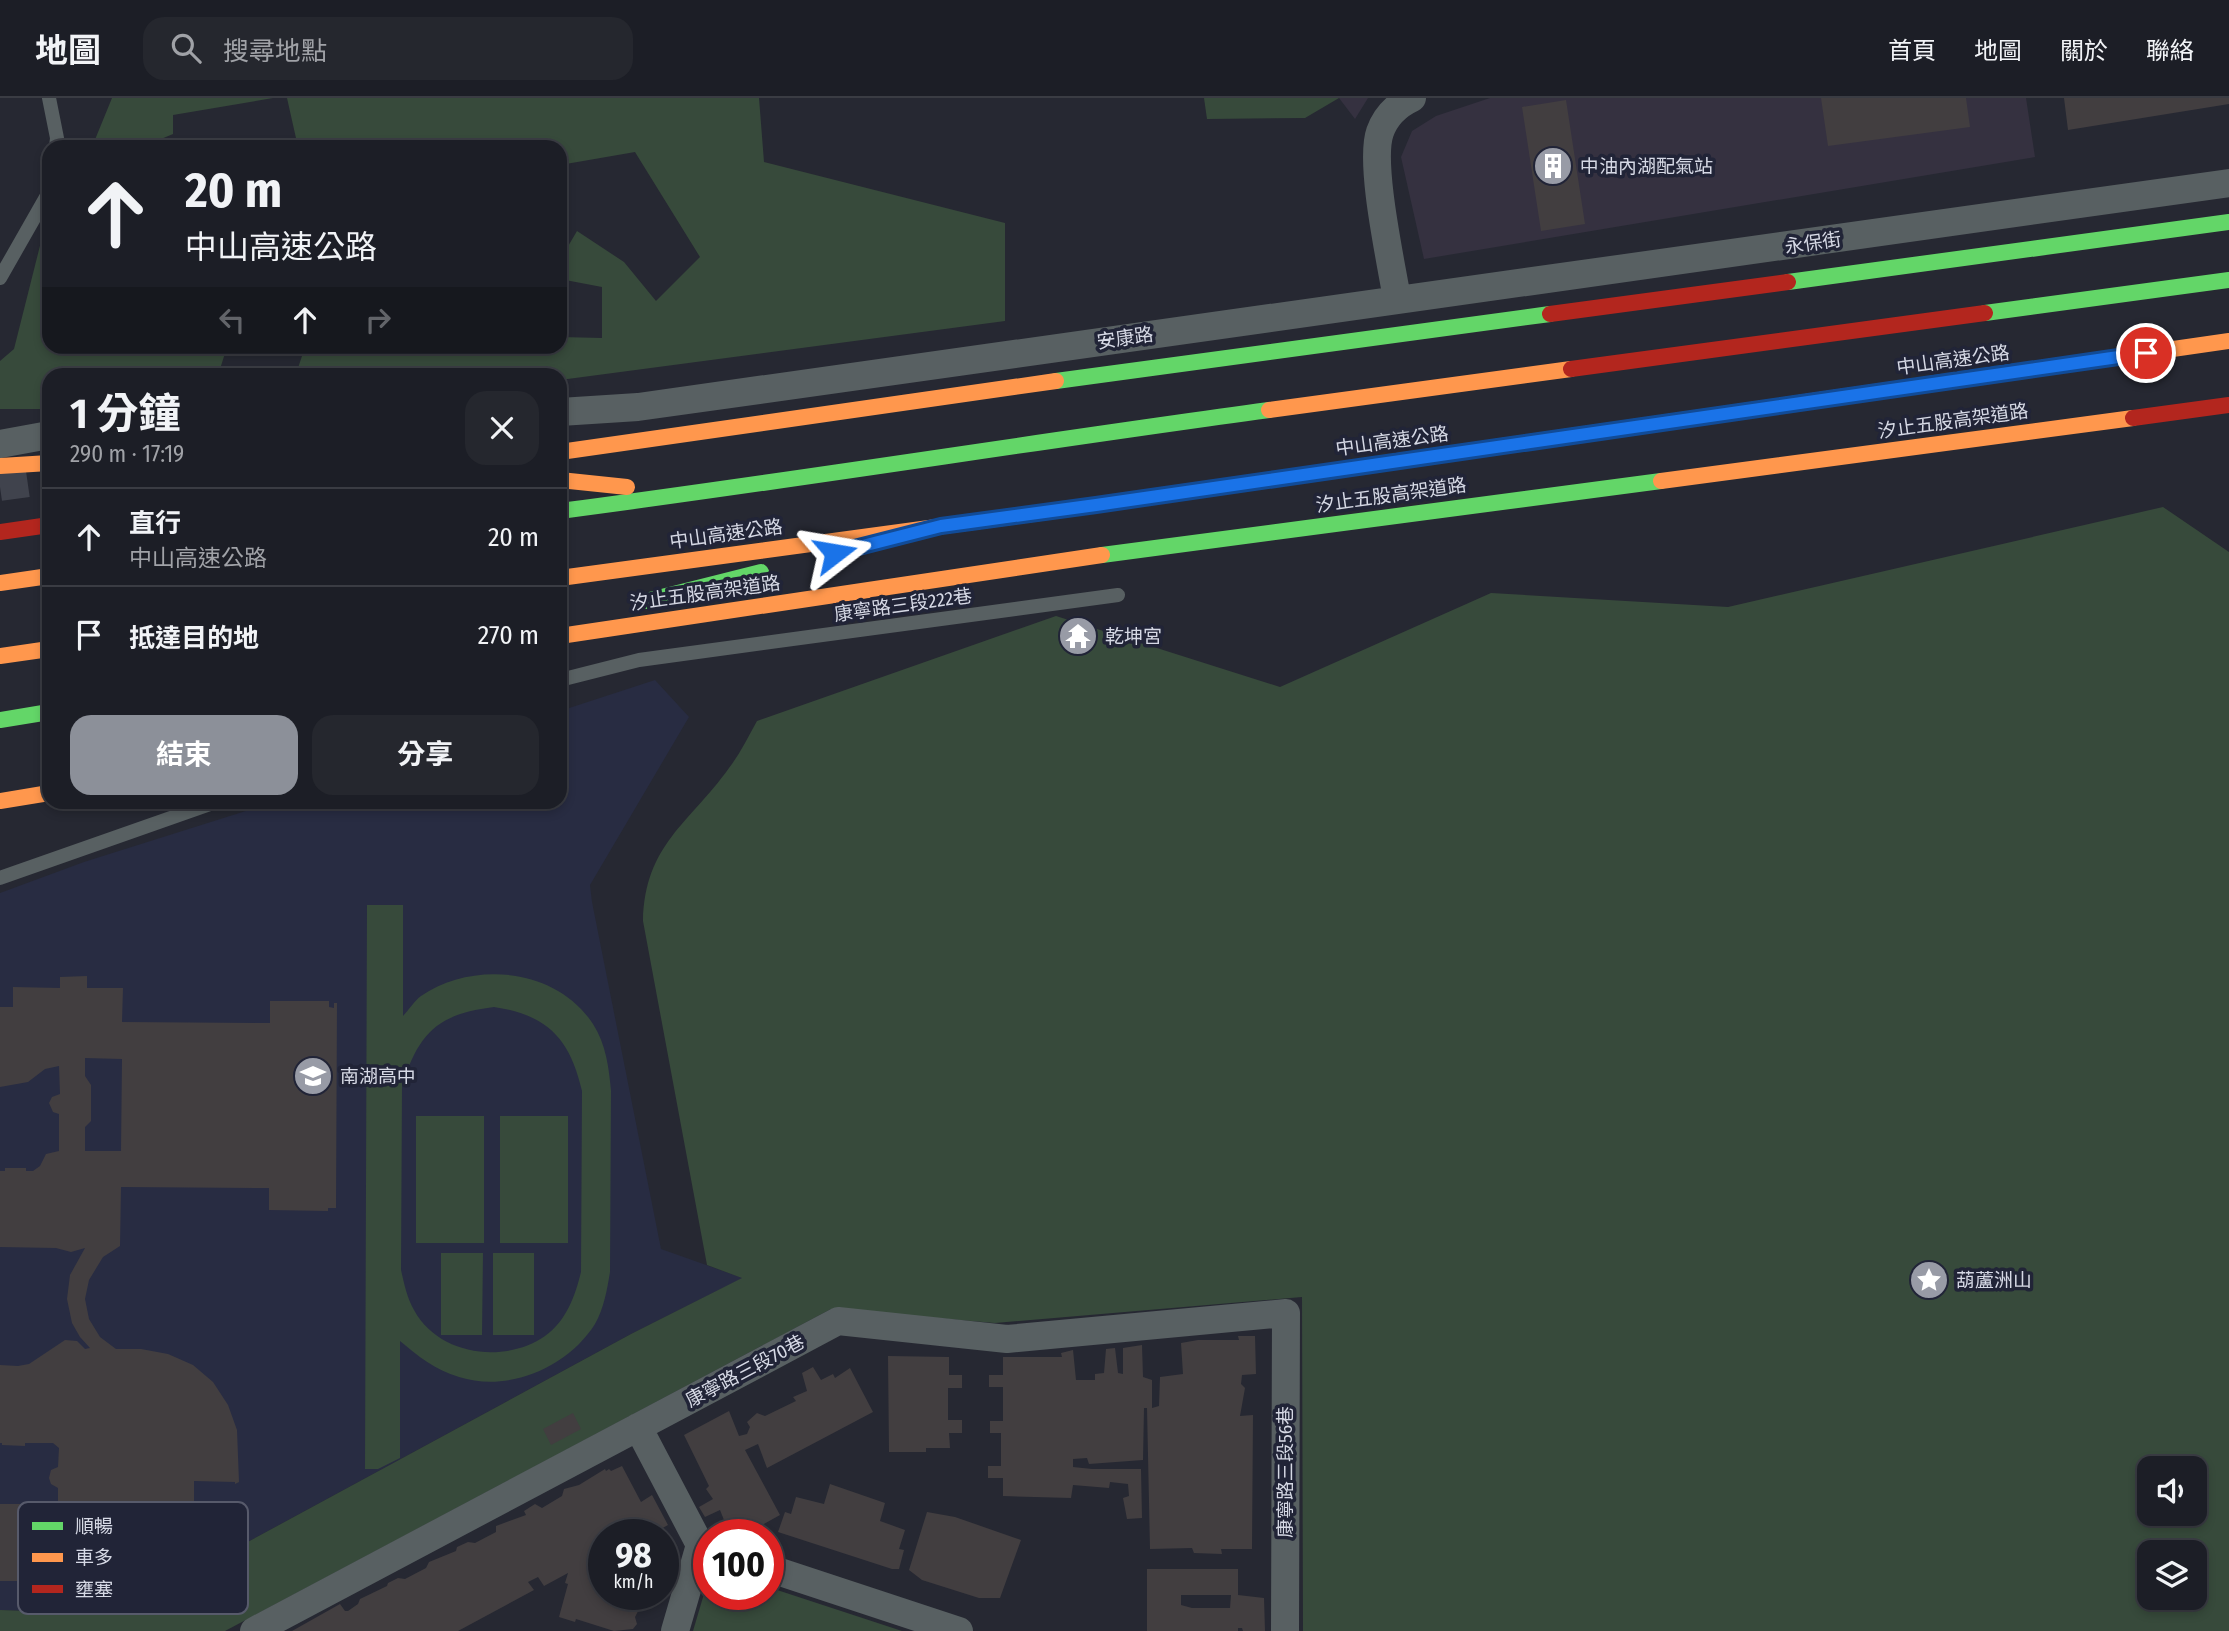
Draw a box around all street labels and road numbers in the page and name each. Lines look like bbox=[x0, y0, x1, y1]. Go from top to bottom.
street label: 永保街 bbox=[1783, 228, 1843, 258]
street label: 安康路 bbox=[1095, 323, 1155, 353]
street label: 中山高速公路 bbox=[1895, 341, 2011, 379]
street label: 汐止五股高架道路 bbox=[1876, 399, 2030, 443]
street label: 中山高速公路 bbox=[1334, 422, 1450, 460]
street label: 汐止五股高架道路 bbox=[1314, 473, 1468, 517]
street label: 中山高速公路 bbox=[668, 515, 784, 553]
street label: 汐止五股高架道路 bbox=[628, 571, 782, 615]
street label: 康寧路三段222巷 bbox=[833, 584, 973, 626]
street label: 康寧路三段70巷 bbox=[682, 1330, 808, 1412]
street label: 康寧路三段56巷 bbox=[1274, 1406, 1297, 1538]

